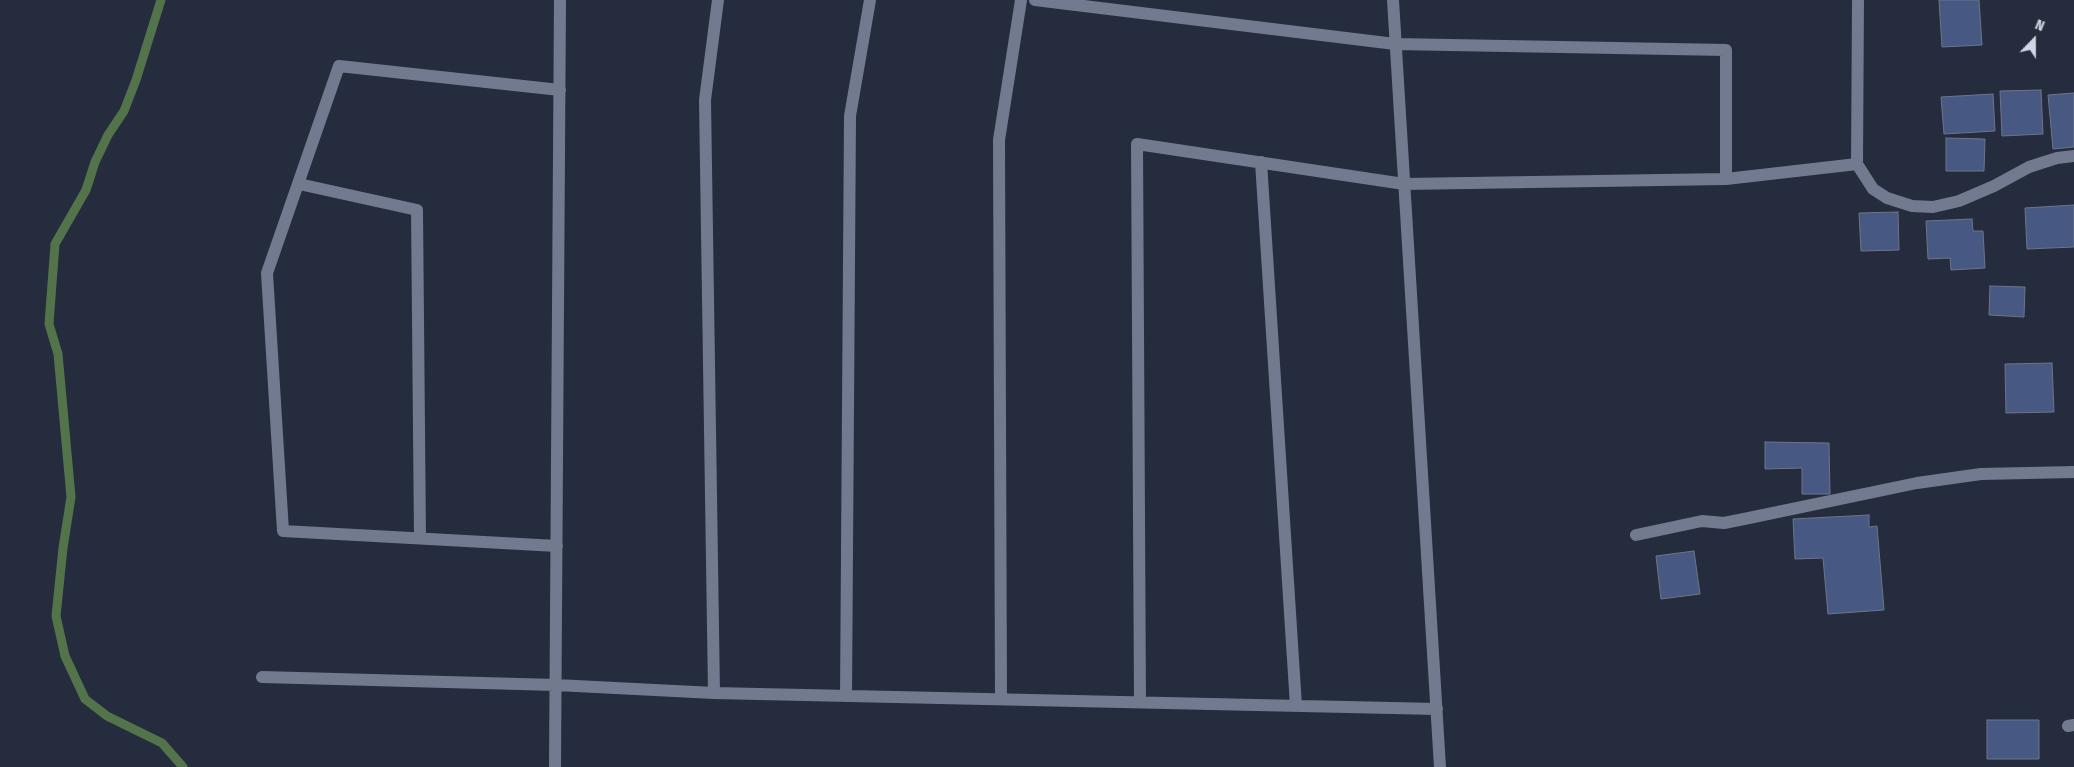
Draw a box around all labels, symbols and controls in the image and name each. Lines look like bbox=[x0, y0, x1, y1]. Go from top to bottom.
north arrow bbox=[2009, 15, 2059, 65]
text: N bbox=[2033, 16, 2047, 35]

